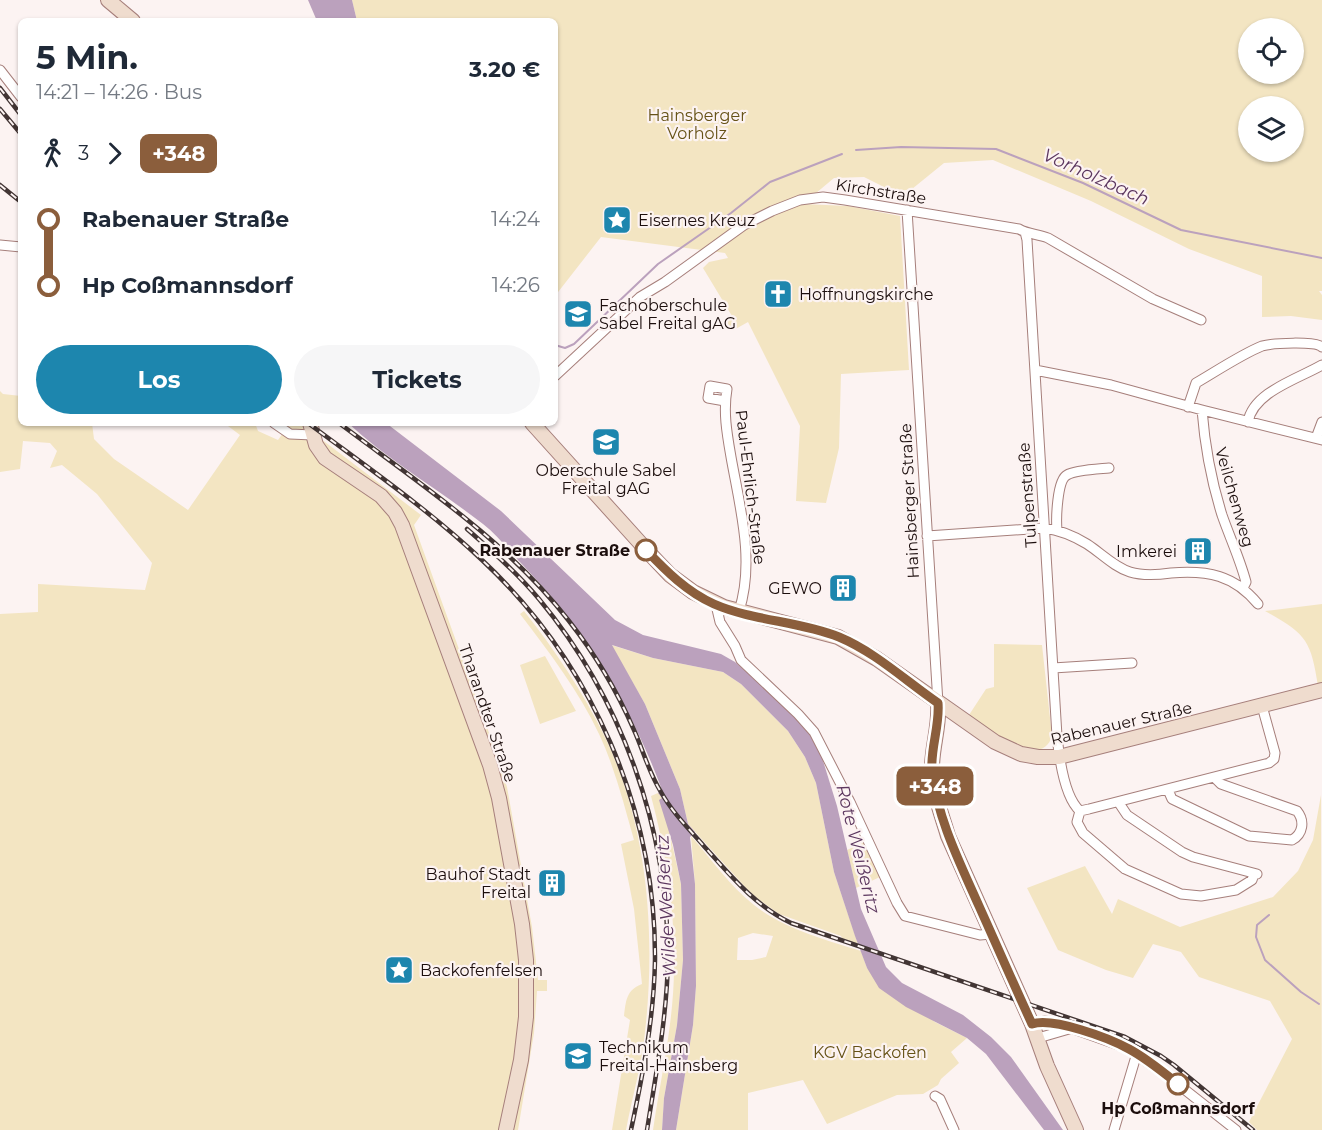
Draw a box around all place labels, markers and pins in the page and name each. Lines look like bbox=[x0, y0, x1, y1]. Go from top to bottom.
place icon: Eisernes Kreuz bbox=[601, 204, 633, 236]
place label: Eisernes Kreuz bbox=[638, 211, 755, 230]
church icon: Hoffnungskirche bbox=[762, 278, 794, 310]
place label: Hoffnungskirche bbox=[799, 285, 934, 304]
place label: Fachoberschule Sabel Freital gAG bbox=[599, 296, 736, 333]
school or university icon: Fachoberschule Sabel Freital gAG bbox=[562, 298, 594, 330]
school or university icon: Oberschule Sabel Freital gAG bbox=[590, 426, 622, 458]
place label: Oberschule Sabel Freital gAG bbox=[536, 461, 676, 498]
building icon: Imkerei bbox=[1182, 535, 1214, 567]
marker: Rabenauer Straße bbox=[635, 539, 657, 561]
place label: Rabenauer Straße bbox=[479, 541, 630, 560]
place label: Imkerei bbox=[1116, 542, 1177, 561]
building icon: GEWO bbox=[827, 572, 859, 604]
place label: GEWO bbox=[768, 579, 822, 598]
place label: Bauhof Stadt Freital bbox=[426, 865, 531, 902]
building icon: Bauhof Stadt Freital bbox=[536, 867, 568, 899]
place icon: Backofenfelsen bbox=[383, 954, 415, 986]
place label: Backofenfelsen bbox=[420, 961, 543, 980]
place label: Technikum Freital-Hainsberg bbox=[599, 1038, 738, 1075]
school or university icon: Technikum Freital-Hainsberg bbox=[562, 1040, 594, 1072]
marker: Hp Coßmannsdorf bbox=[1167, 1073, 1189, 1095]
place label: Hp Coßmannsdorf bbox=[1101, 1099, 1255, 1118]

